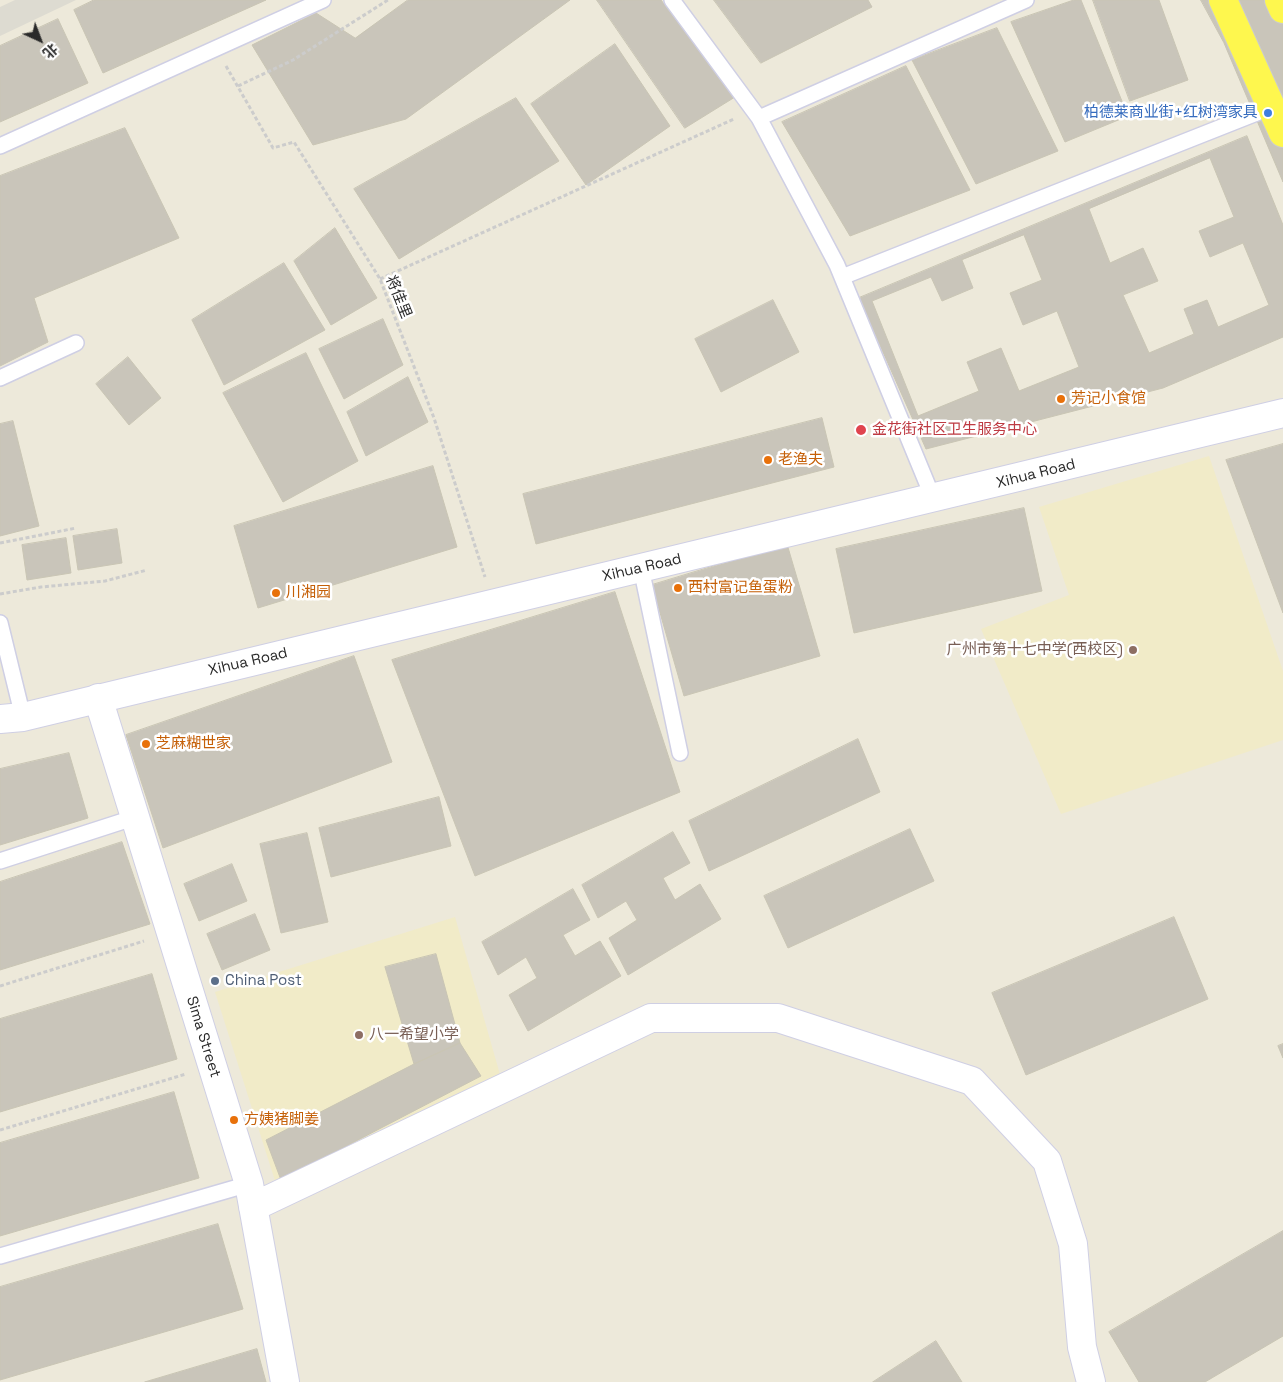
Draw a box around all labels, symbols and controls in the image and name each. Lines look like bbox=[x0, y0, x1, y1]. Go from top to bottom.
north arrow bbox=[15, 15, 65, 65]
text: 北 bbox=[39, 40, 61, 62]
place label: 柏德莱商业街+红树湾家具 bbox=[1084, 104, 1258, 122]
marker: 柏德莱商业街+红树湾家具 bbox=[1262, 107, 1274, 119]
street label: 将佳里 bbox=[381, 273, 415, 321]
place label: 芳记小食馆 bbox=[1071, 390, 1146, 408]
marker: 芳记小食馆 bbox=[1055, 393, 1067, 405]
place label: 金花街社区卫生服务中心 bbox=[872, 421, 1037, 439]
marker: 金花街社区卫生服务中心 bbox=[854, 423, 868, 437]
place label: 老渔夫 bbox=[778, 451, 823, 469]
marker: 老渔夫 bbox=[762, 454, 774, 466]
street label: Xihua Road bbox=[995, 455, 1077, 493]
street label: Xihua Road bbox=[601, 550, 683, 586]
place label: 西村富记鱼蛋粉 bbox=[688, 579, 793, 597]
marker: 西村富记鱼蛋粉 bbox=[672, 582, 684, 594]
place label: 川湘园 bbox=[286, 584, 331, 602]
marker: 川湘园 bbox=[270, 587, 282, 599]
place label: 广州市第十七中学(西校区) bbox=[947, 641, 1123, 659]
street label: Xihua Road bbox=[207, 644, 289, 680]
marker: 广州市第十七中学(西校区) bbox=[1127, 644, 1139, 656]
place label: 芝麻糊世家 bbox=[156, 735, 231, 753]
marker: 芝麻糊世家 bbox=[140, 738, 152, 750]
place label: China Post bbox=[225, 972, 302, 990]
marker: China Post bbox=[209, 975, 221, 987]
street label: Sima Street bbox=[182, 994, 224, 1080]
place label: 八一希望小学 bbox=[369, 1026, 459, 1044]
marker: 八一希望小学 bbox=[353, 1029, 365, 1041]
place label: 方姨猪脚姜 bbox=[244, 1111, 319, 1129]
marker: 方姨猪脚姜 bbox=[228, 1114, 240, 1126]

